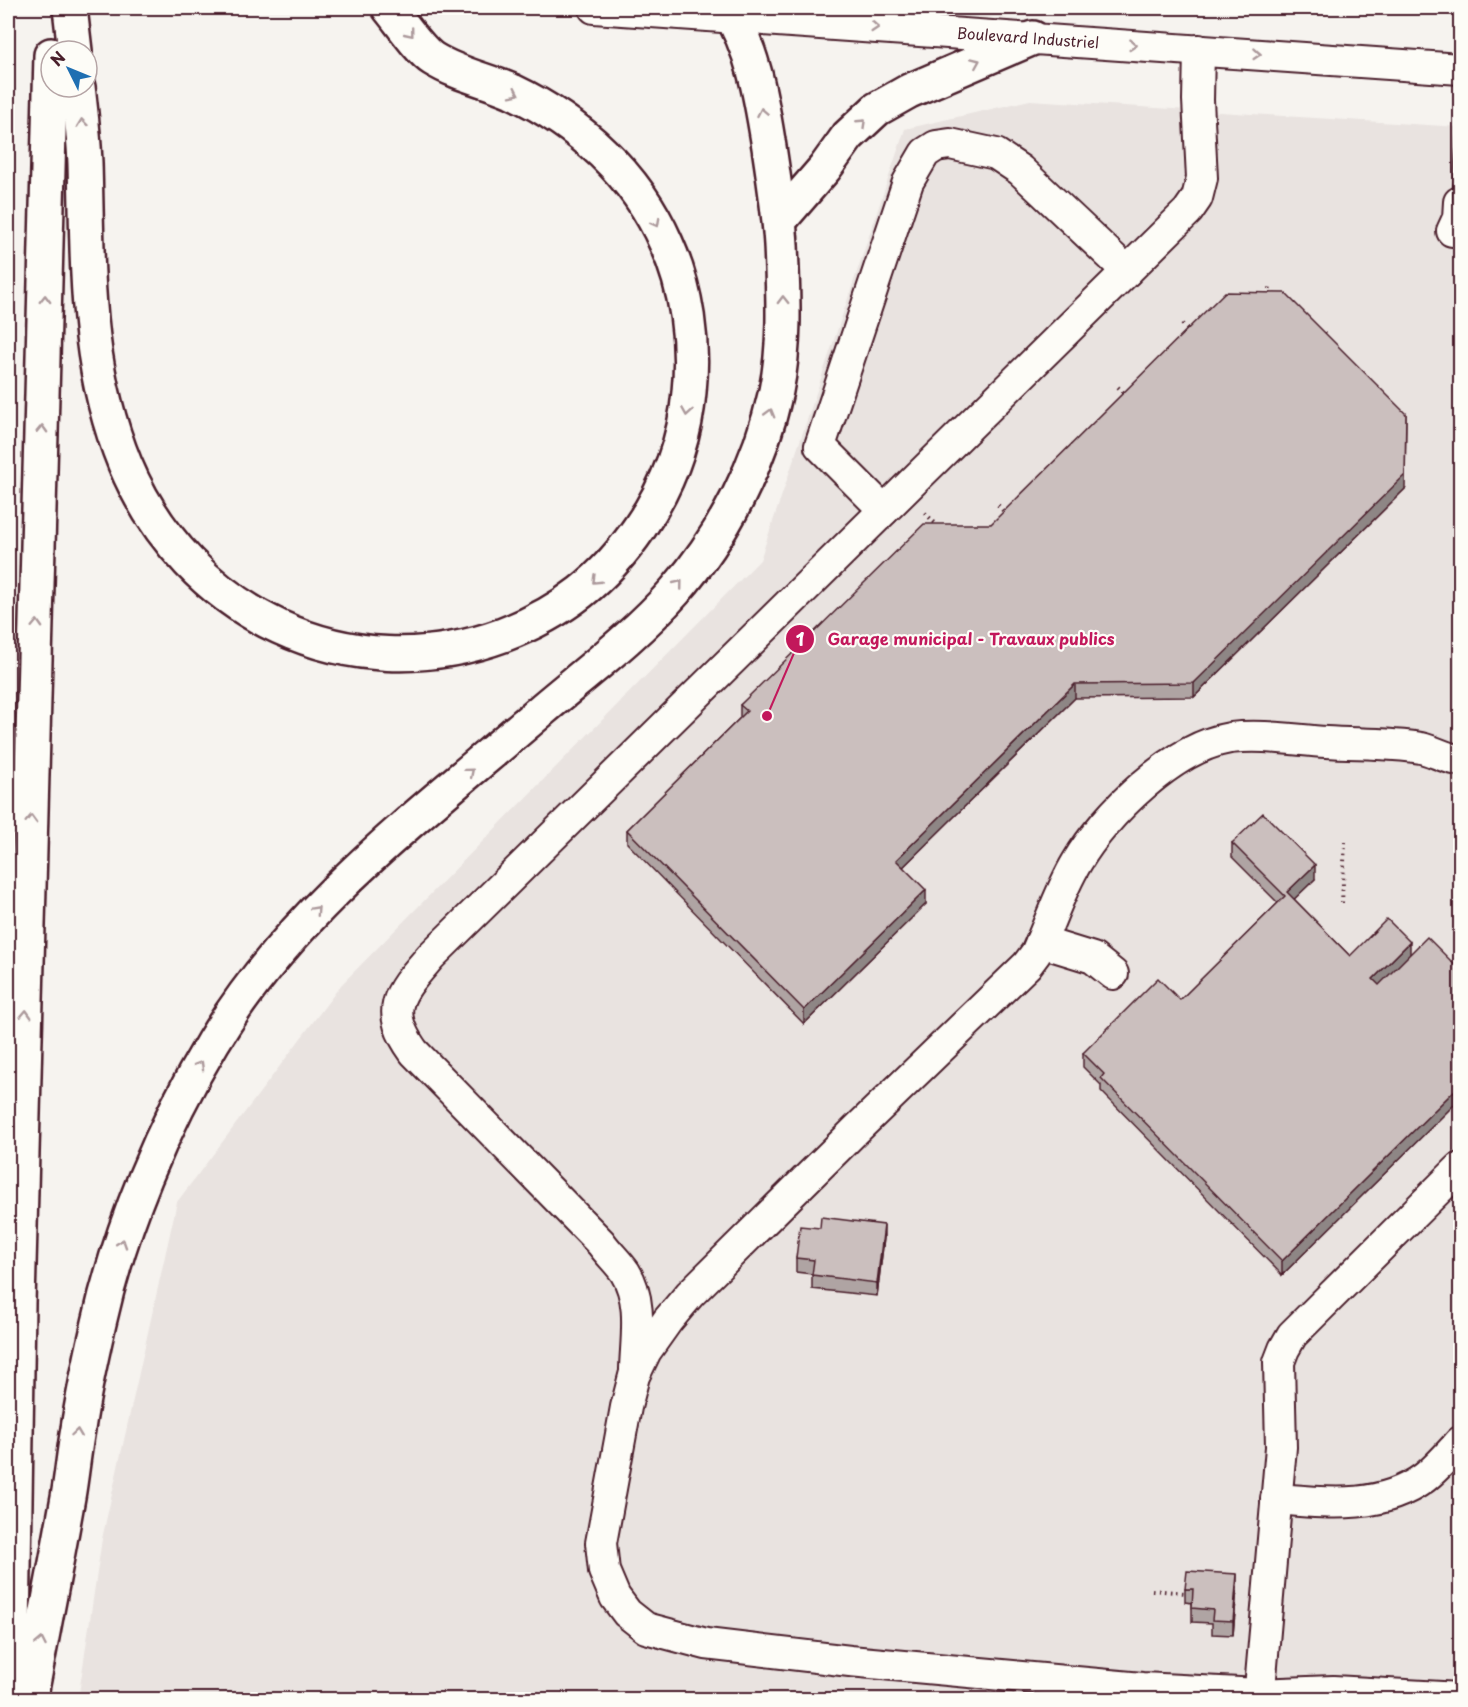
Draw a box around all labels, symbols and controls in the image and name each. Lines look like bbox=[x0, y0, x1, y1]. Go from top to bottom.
one-way arrow bbox=[871, 21, 880, 34]
street label: Boulevard Industriel bbox=[956, 21, 1100, 54]
one-way arrow bbox=[402, 26, 413, 37]
north arrow bbox=[39, 39, 99, 99]
one-way arrow bbox=[1128, 39, 1137, 52]
text: N bbox=[44, 45, 70, 71]
one-way arrow bbox=[1253, 48, 1262, 61]
one-way arrow bbox=[970, 57, 981, 69]
one-way arrow bbox=[508, 86, 519, 98]
one-way arrow bbox=[756, 107, 769, 117]
one-way arrow bbox=[76, 118, 89, 127]
one-way arrow bbox=[855, 119, 865, 130]
one-way arrow bbox=[649, 216, 660, 227]
one-way arrow bbox=[39, 295, 52, 304]
one-way arrow bbox=[777, 295, 789, 304]
one-way arrow bbox=[681, 407, 693, 416]
one-way arrow bbox=[762, 408, 775, 418]
one-way arrow bbox=[36, 424, 48, 433]
one-way arrow bbox=[592, 573, 602, 584]
one-way arrow bbox=[672, 580, 683, 591]
one-way arrow bbox=[30, 619, 43, 628]
callout: Garage municipal - Travaux publics bbox=[785, 622, 1128, 656]
text: 1 bbox=[796, 625, 805, 652]
text: Garage municipal - Travaux publics bbox=[827, 626, 1115, 650]
one-way arrow bbox=[463, 768, 474, 779]
one-way arrow bbox=[25, 814, 37, 823]
one-way arrow bbox=[309, 906, 320, 917]
one-way arrow bbox=[20, 1009, 32, 1018]
one-way arrow bbox=[193, 1061, 204, 1071]
one-way arrow bbox=[114, 1239, 127, 1249]
one-way arrow bbox=[71, 1428, 83, 1438]
one-way arrow bbox=[34, 1637, 47, 1647]

